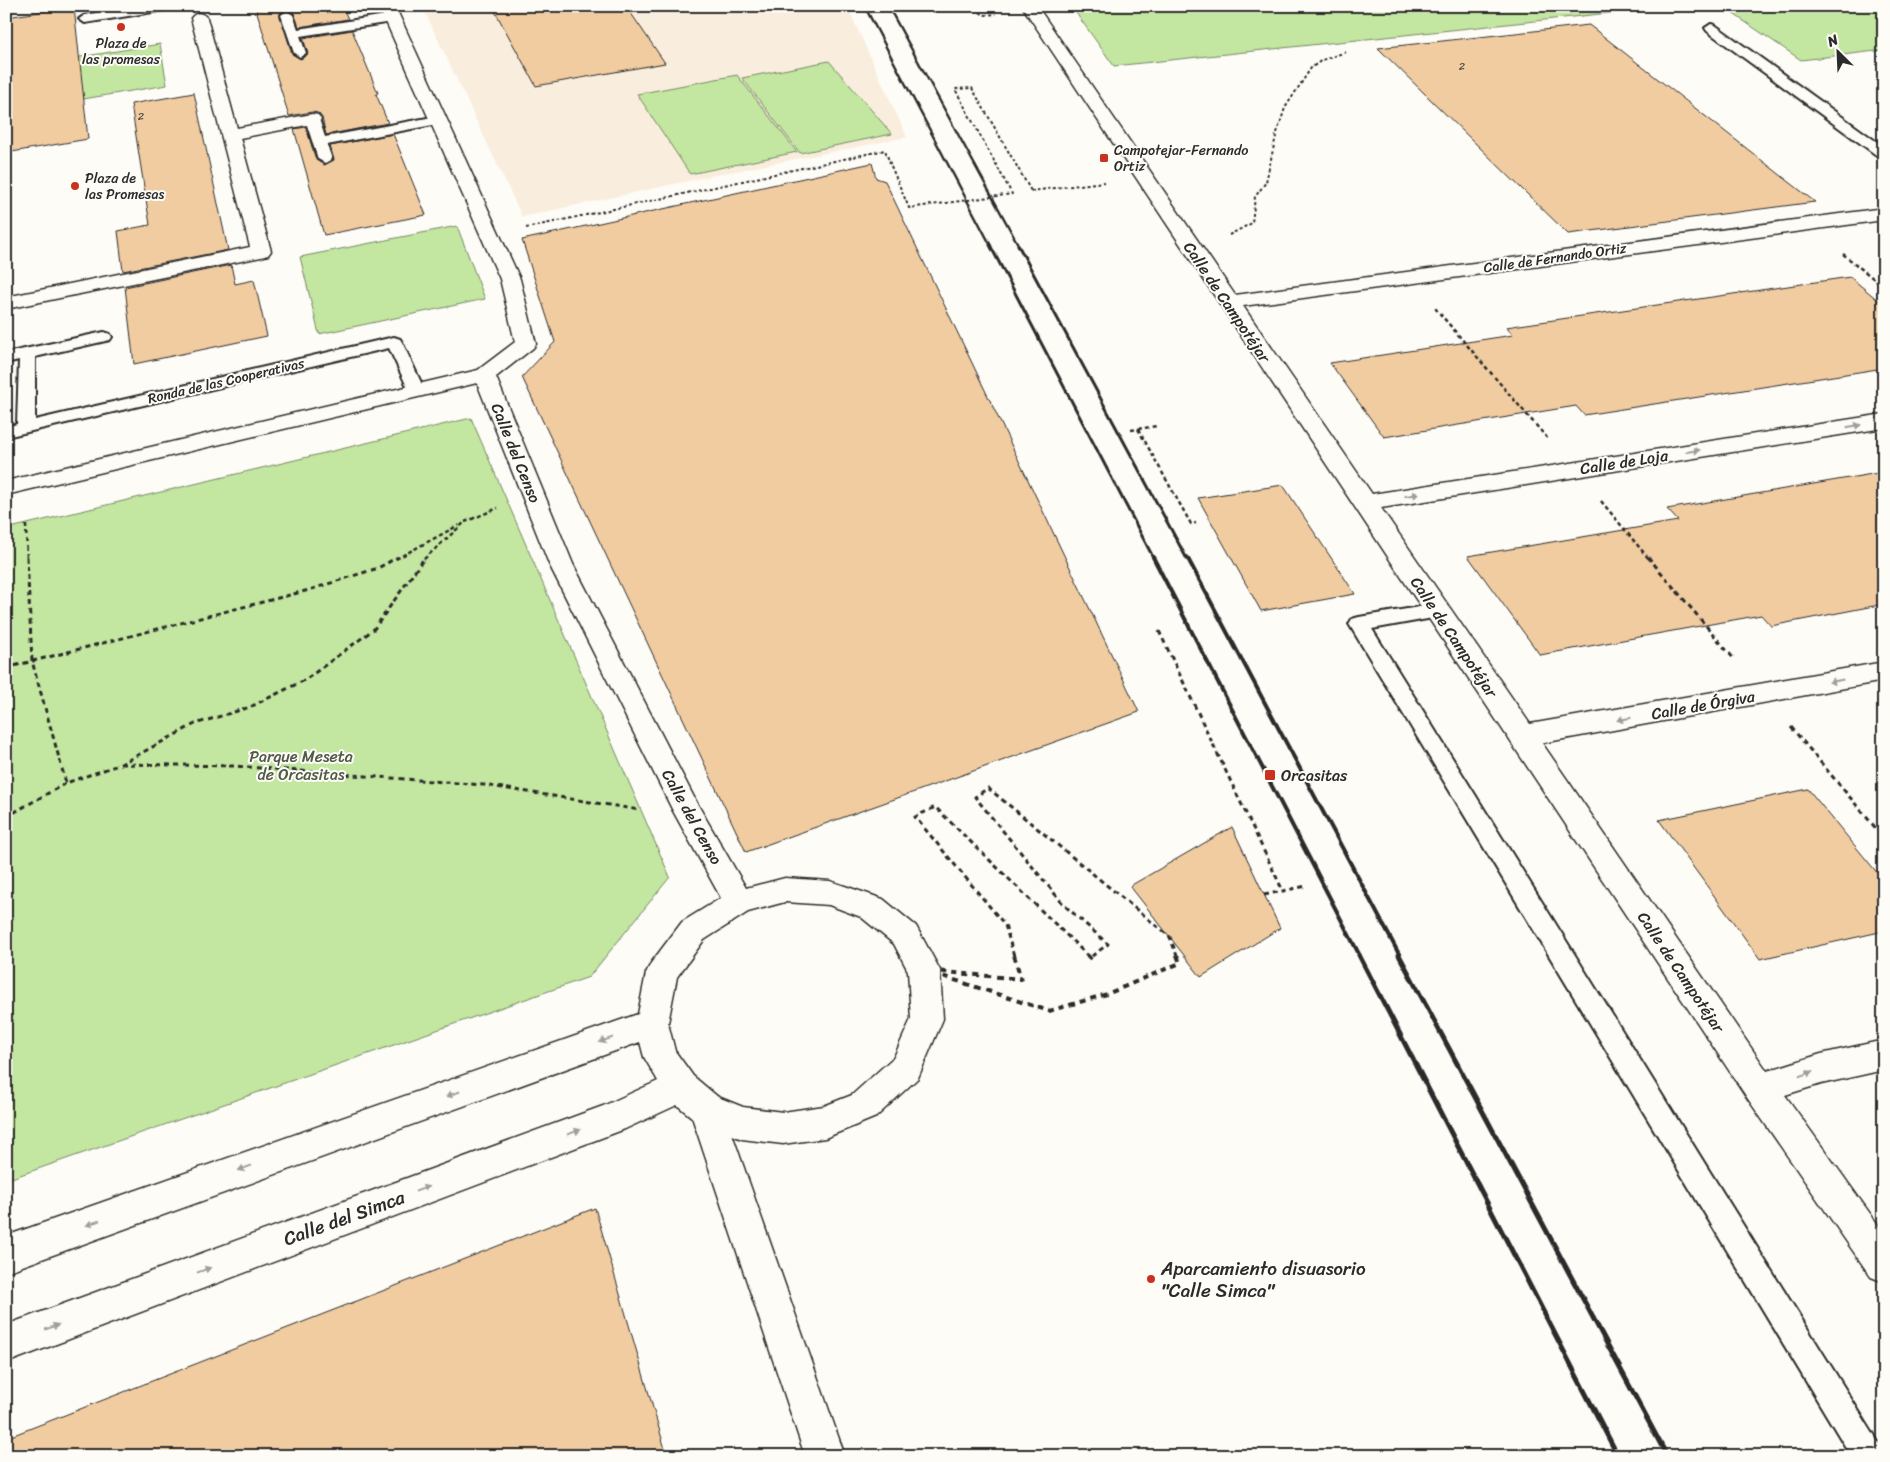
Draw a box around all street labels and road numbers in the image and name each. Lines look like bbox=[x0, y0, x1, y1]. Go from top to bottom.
street label: Calle de Campotéjar bbox=[1176, 235, 1279, 370]
street label: Calle de Fernando Ortiz bbox=[1482, 236, 1628, 280]
street label: Ronda de las Cooperativas bbox=[145, 351, 307, 411]
street label: Calle del Censo bbox=[483, 398, 549, 508]
street label: Calle de Loja bbox=[1578, 441, 1671, 483]
street label: Calle de Campotéjar bbox=[1403, 570, 1506, 705]
street label: Calle de Órgiva bbox=[1649, 681, 1758, 728]
street label: Calle del Censo bbox=[654, 764, 730, 870]
street label: Calle de Campotéjar bbox=[1630, 905, 1733, 1040]
street label: Calle del Simca bbox=[279, 1181, 410, 1255]

